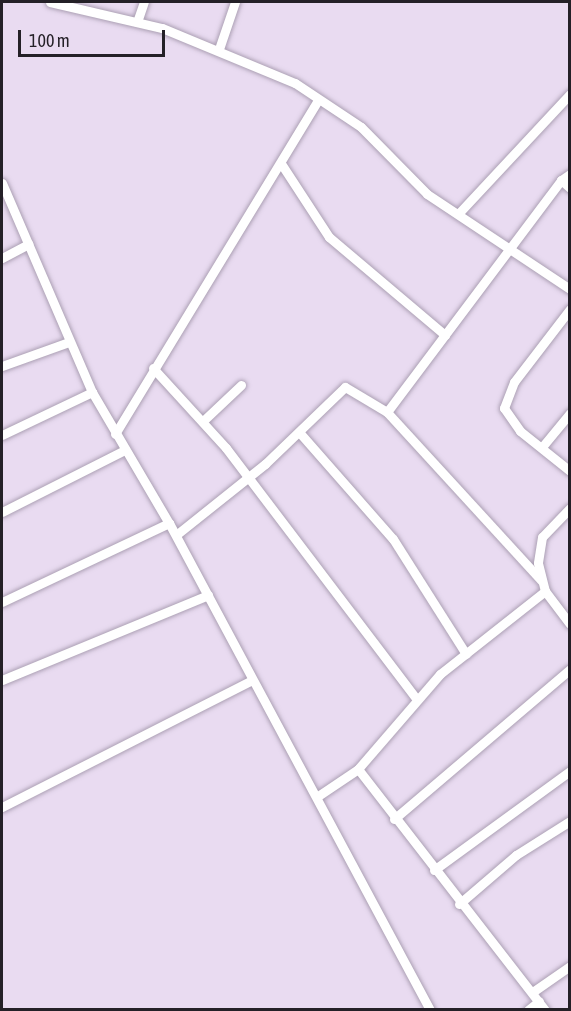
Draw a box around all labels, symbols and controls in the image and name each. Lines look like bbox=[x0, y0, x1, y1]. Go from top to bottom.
scale bar bbox=[21, 18, 168, 56]
text: 100 m bbox=[29, 30, 70, 51]

